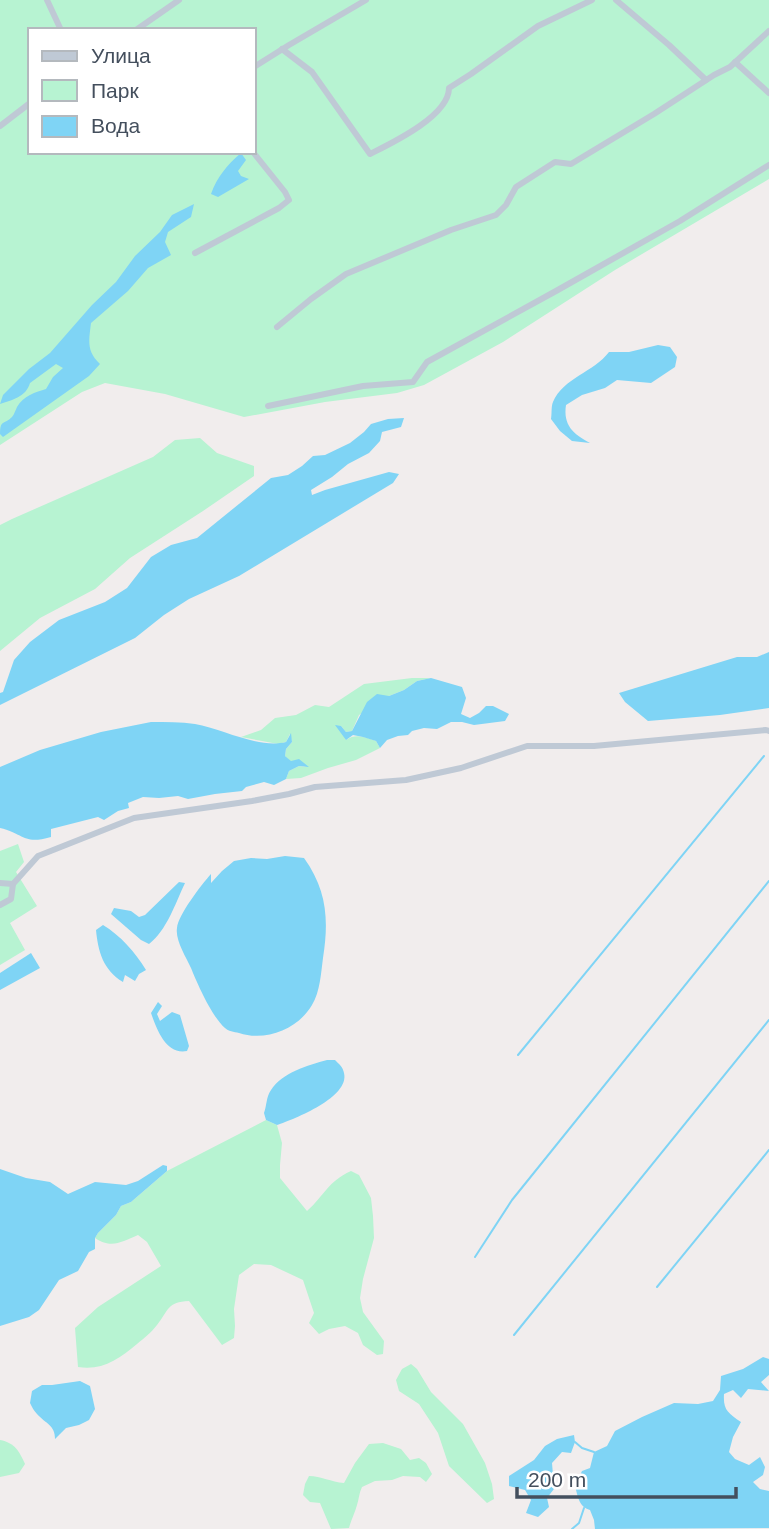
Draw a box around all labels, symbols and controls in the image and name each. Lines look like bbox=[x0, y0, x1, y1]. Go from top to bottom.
legend bbox=[28, 28, 256, 154]
text: Улица bbox=[91, 44, 151, 67]
text: Парк bbox=[91, 79, 139, 102]
text: Вода bbox=[91, 114, 140, 137]
scale bar bbox=[517, 1456, 736, 1500]
text: 200 m bbox=[528, 1468, 586, 1491]

